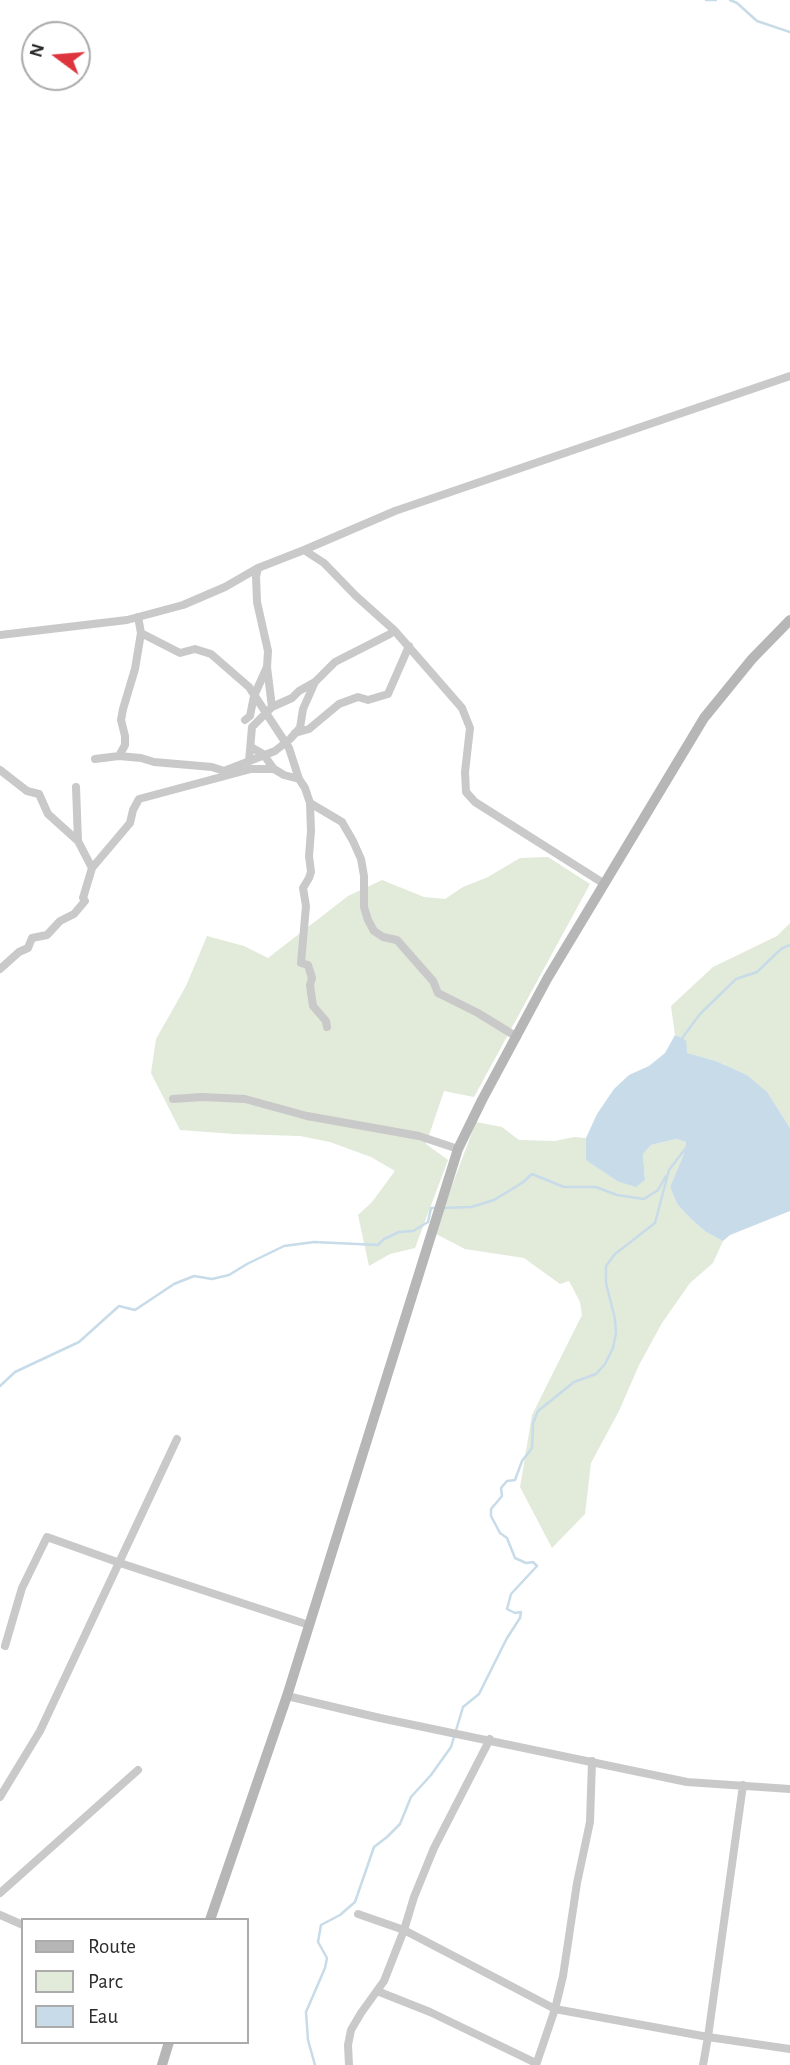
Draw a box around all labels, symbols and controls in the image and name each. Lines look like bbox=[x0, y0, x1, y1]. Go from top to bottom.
north arrow bbox=[21, 21, 91, 91]
text: N bbox=[26, 42, 48, 60]
legend bbox=[21, 1918, 248, 2044]
text: Route bbox=[88, 1936, 136, 1957]
text: Parc bbox=[88, 1971, 123, 1992]
text: Eau bbox=[88, 2006, 118, 2027]

